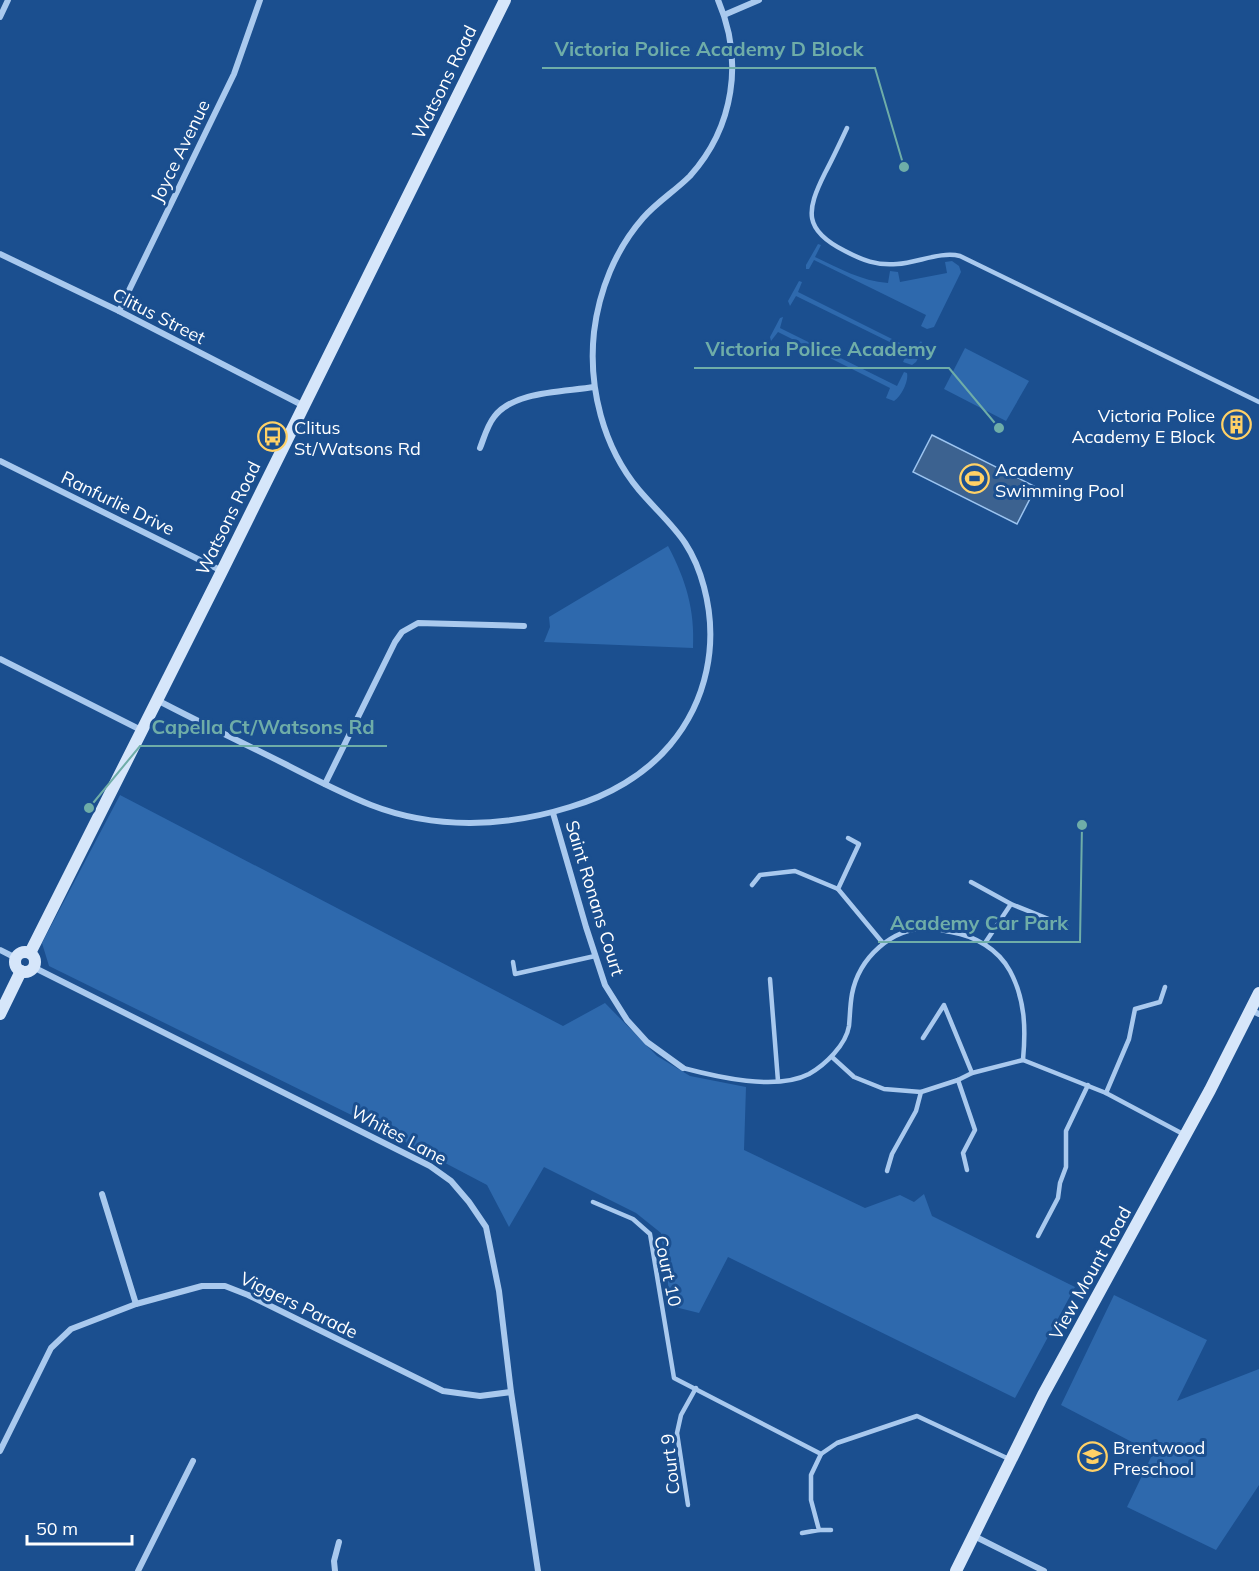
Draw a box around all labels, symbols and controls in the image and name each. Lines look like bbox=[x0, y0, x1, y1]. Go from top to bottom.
street label: Watsons Road bbox=[407, 21, 481, 143]
callout: Victoria Police Academy D Block bbox=[542, 30, 875, 68]
text: Victoria Police Academy D Block bbox=[553, 36, 864, 61]
street label: Joyce Avenue bbox=[145, 96, 215, 206]
street label: Clitus Street bbox=[109, 283, 209, 349]
callout: Victoria Police Academy bbox=[694, 330, 949, 368]
text: Victoria Police Academy bbox=[705, 336, 937, 361]
place label: Victoria Police Academy E Block bbox=[1071, 404, 1216, 448]
building icon: Victoria Police Academy E Block bbox=[1220, 409, 1252, 441]
place label: Clitus St/Watsons Rd bbox=[294, 416, 421, 460]
bus stop icon: Clitus St/Watsons Rd bbox=[257, 421, 289, 453]
street label: Watsons Road bbox=[191, 457, 265, 579]
place label: Academy Swimming Pool bbox=[995, 458, 1124, 502]
sports icon: Academy Swimming Pool bbox=[958, 463, 990, 495]
street label: Ranfurlie Drive bbox=[58, 466, 178, 540]
callout: Capella Ct/Watsons Rd bbox=[140, 708, 387, 746]
text: Capella Ct/Watsons Rd bbox=[151, 714, 375, 739]
street label: Saint Ronans Court bbox=[560, 817, 630, 979]
callout: Academy Car Park bbox=[878, 904, 1080, 942]
text: Academy Car Park bbox=[890, 910, 1069, 935]
street label: Whites Lane bbox=[347, 1100, 451, 1170]
street label: View Mount Road bbox=[1044, 1202, 1136, 1344]
street label: Court 10 bbox=[649, 1233, 687, 1309]
street label: Viggers Parade bbox=[236, 1267, 362, 1343]
street label: Court 9 bbox=[655, 1432, 685, 1496]
place label: Brentwood Preschool bbox=[1113, 1436, 1205, 1480]
school or university icon: Brentwood Preschool bbox=[1076, 1441, 1108, 1473]
scale bar bbox=[27, 1508, 132, 1546]
text: 50 m bbox=[36, 1517, 78, 1540]

